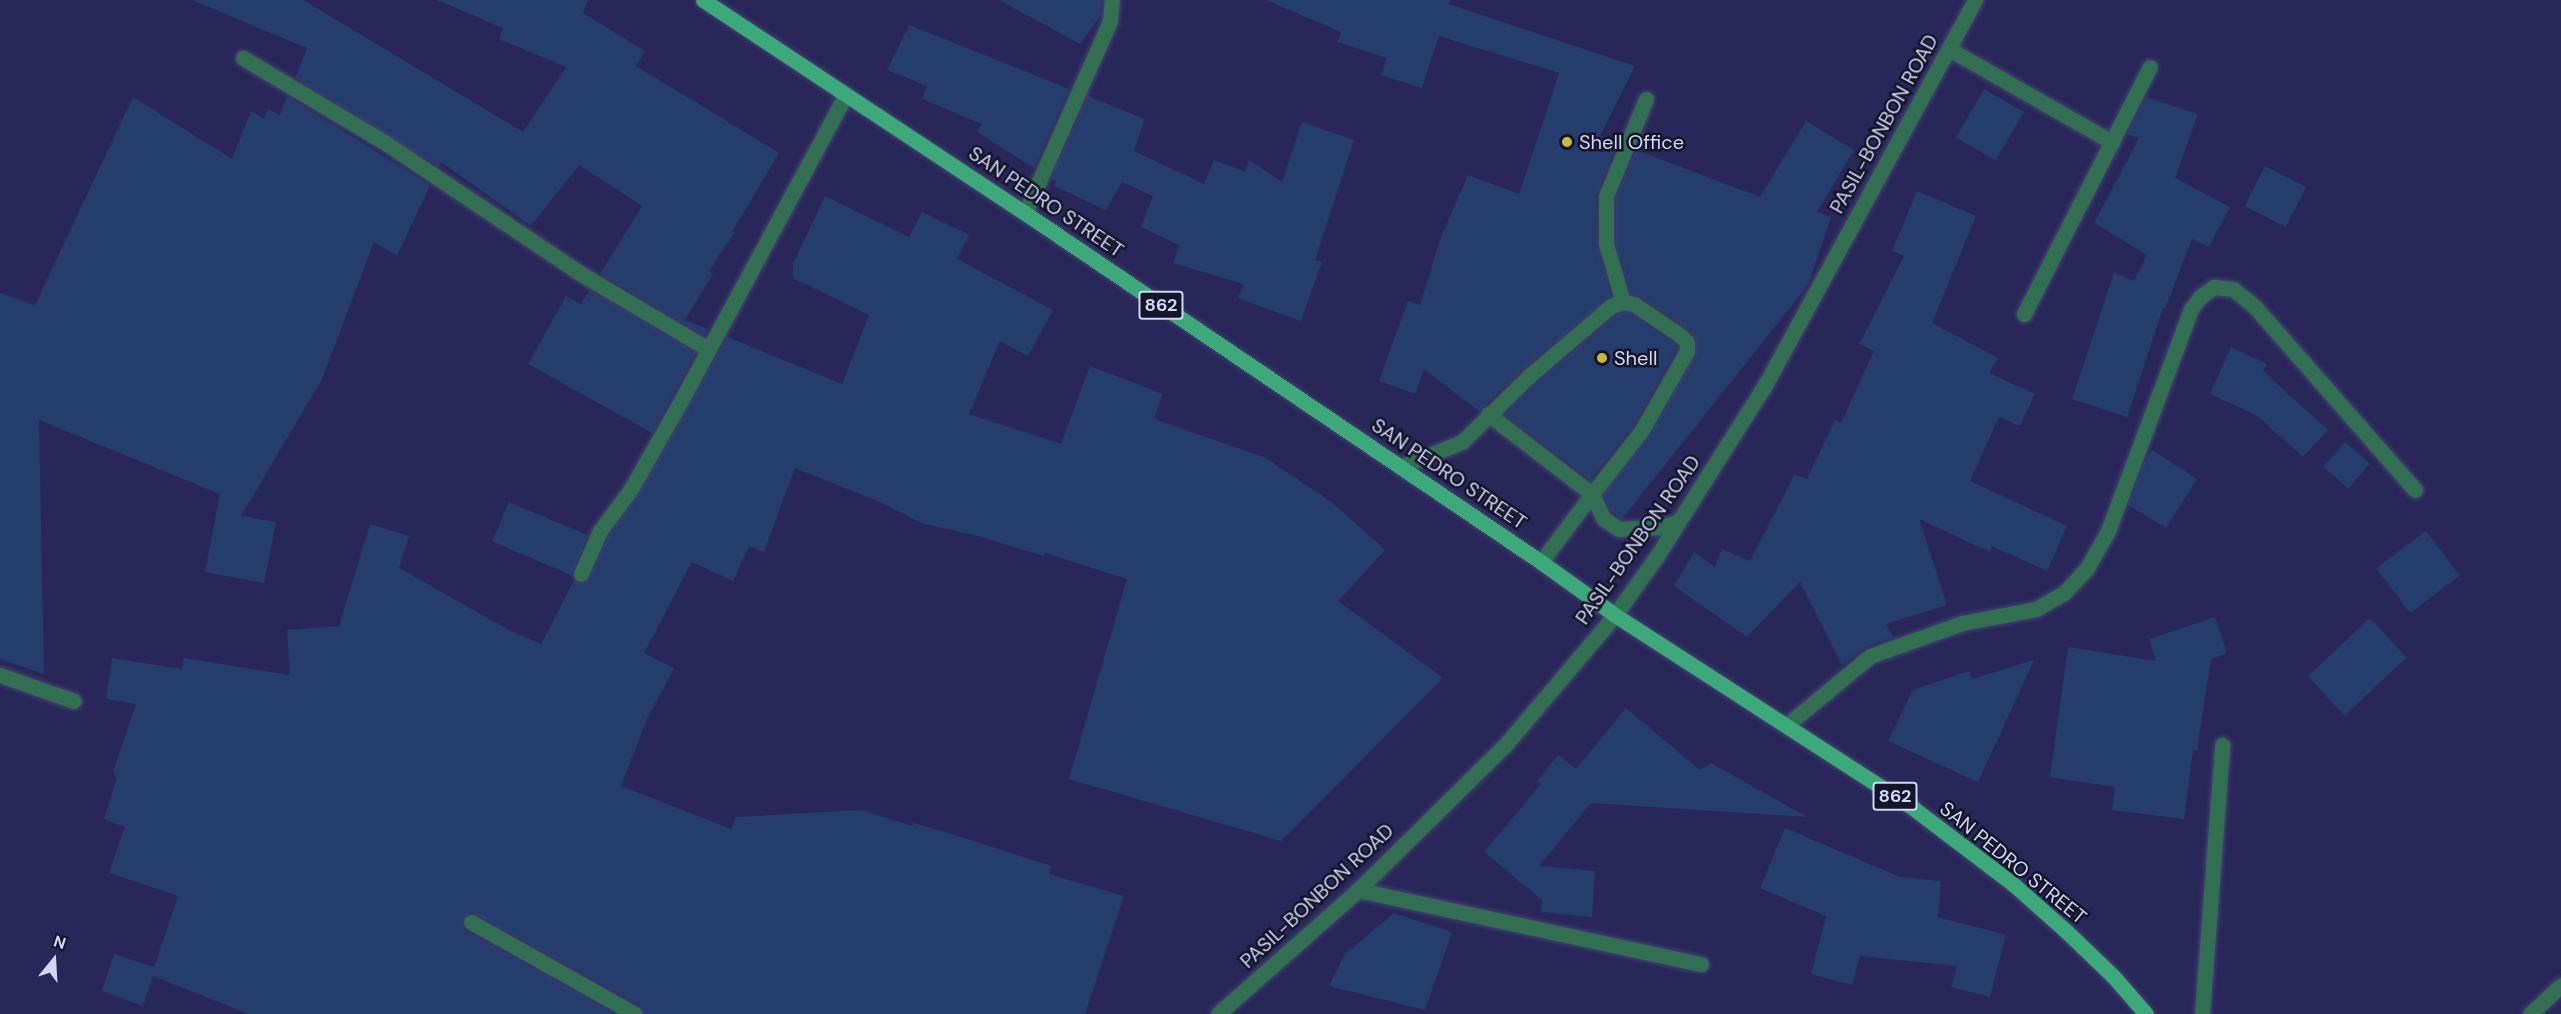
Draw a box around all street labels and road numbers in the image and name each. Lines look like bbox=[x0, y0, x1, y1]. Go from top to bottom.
street label: PASIL-BONBON ROAD bbox=[1825, 30, 1943, 218]
street label: SAN PEDRO STREET bbox=[964, 141, 1128, 263]
road number: 862 bbox=[1138, 290, 1184, 320]
street label: SAN PEDRO STREET bbox=[1367, 413, 1531, 535]
street label: PASIL-BONBON ROAD bbox=[1571, 451, 1705, 629]
road number: 862 bbox=[1872, 781, 1918, 811]
street label: SAN PEDRO STREET bbox=[1935, 797, 2091, 929]
street label: PASIL-BONBON ROAD bbox=[1235, 819, 1399, 973]

